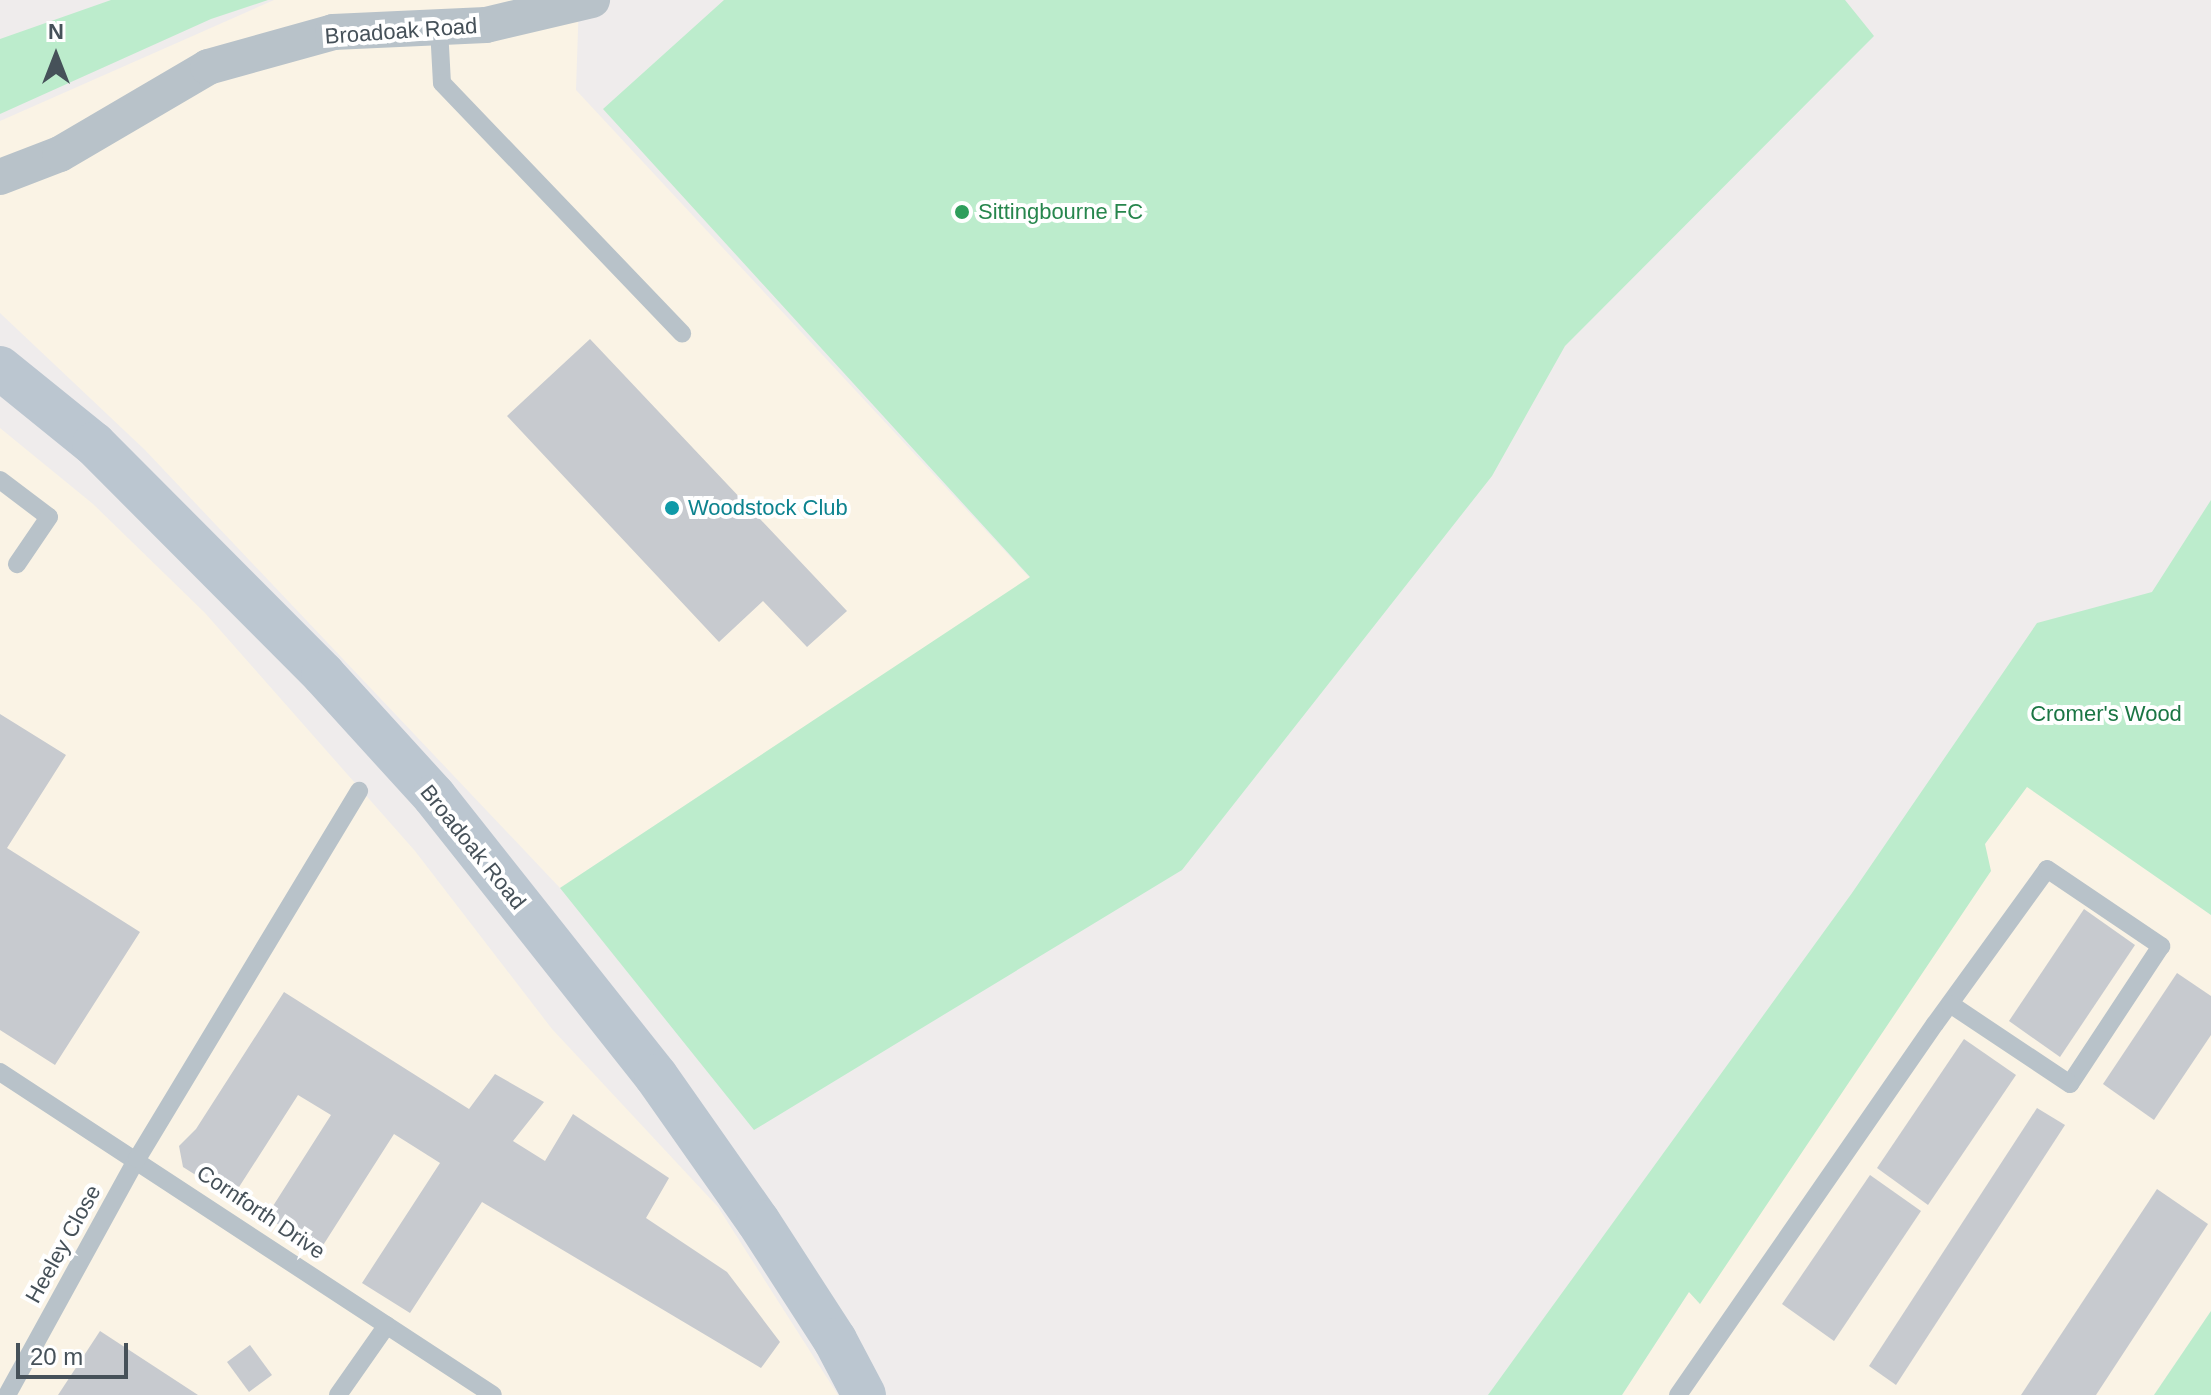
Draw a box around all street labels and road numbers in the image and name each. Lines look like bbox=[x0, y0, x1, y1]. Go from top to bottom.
street label: Broadoak Road bbox=[324, 12, 478, 50]
street label: Broadoak Road bbox=[415, 779, 531, 915]
street label: Cornforth Drive bbox=[192, 1159, 330, 1265]
street label: Heeley Close bbox=[20, 1180, 106, 1308]

